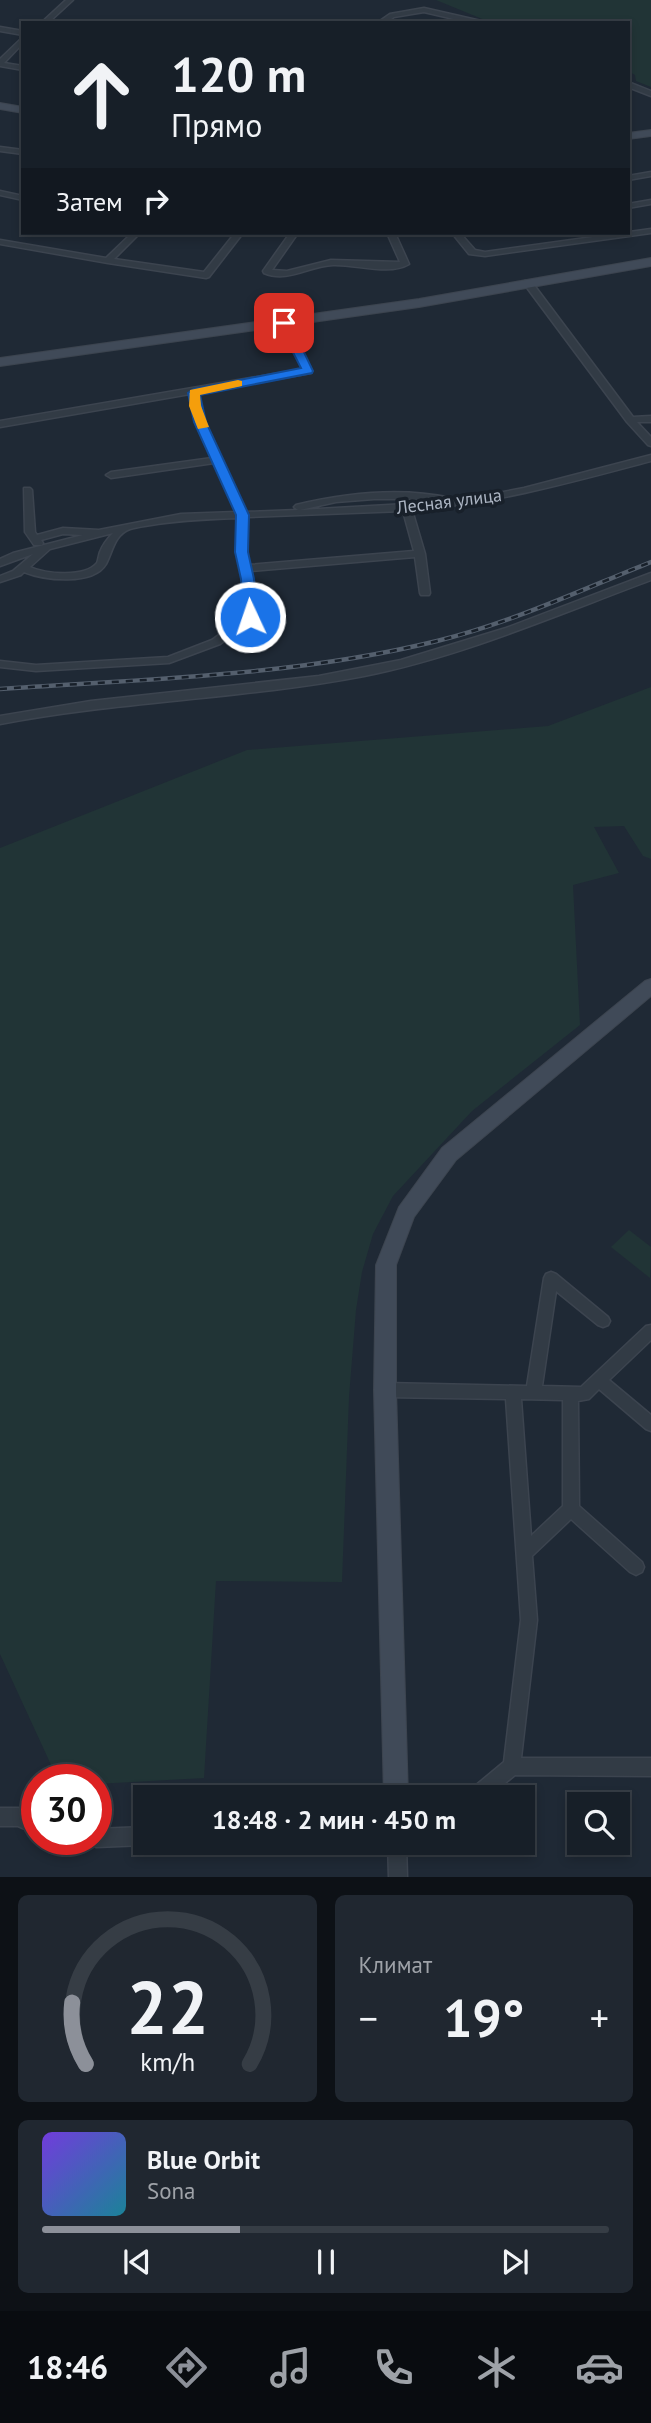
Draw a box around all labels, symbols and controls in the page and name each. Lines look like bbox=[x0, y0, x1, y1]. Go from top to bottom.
text: 120 m bbox=[171, 42, 306, 106]
icon: ahead bbox=[56, 49, 147, 140]
text: Прямо bbox=[171, 104, 262, 146]
icon: right bbox=[137, 182, 175, 220]
text: Затем bbox=[56, 185, 123, 218]
pin bbox=[254, 293, 314, 353]
icon: arrive bbox=[265, 304, 303, 342]
street label: Лесная улица bbox=[394, 483, 503, 519]
position arrow bbox=[213, 580, 287, 654]
speed limit sign: 30 bbox=[21, 1764, 112, 1855]
map controls bbox=[567, 1792, 630, 1855]
button: search bbox=[567, 1792, 630, 1855]
text: 18:48 · 2 мин · 450 m bbox=[212, 1803, 456, 1836]
text: Климат bbox=[359, 1950, 432, 1979]
text: 22 bbox=[126, 1961, 209, 2055]
text: 19° bbox=[443, 1984, 525, 2051]
text: − bbox=[359, 1993, 378, 2042]
text: + bbox=[590, 1993, 609, 2042]
text: km/h bbox=[140, 2046, 195, 2078]
text: Blue Orbit bbox=[147, 2143, 260, 2176]
text: Sona bbox=[147, 2176, 196, 2205]
icon: previous bbox=[118, 2243, 156, 2281]
icon: pause bbox=[307, 2243, 345, 2281]
icon: next bbox=[496, 2243, 534, 2281]
icon: directions bbox=[162, 2343, 211, 2392]
icon: music bbox=[266, 2343, 315, 2392]
icon: phone bbox=[369, 2343, 418, 2392]
icon: climate bbox=[472, 2343, 521, 2392]
icon: car bbox=[575, 2343, 624, 2392]
text: 18:46 bbox=[27, 2346, 108, 2388]

